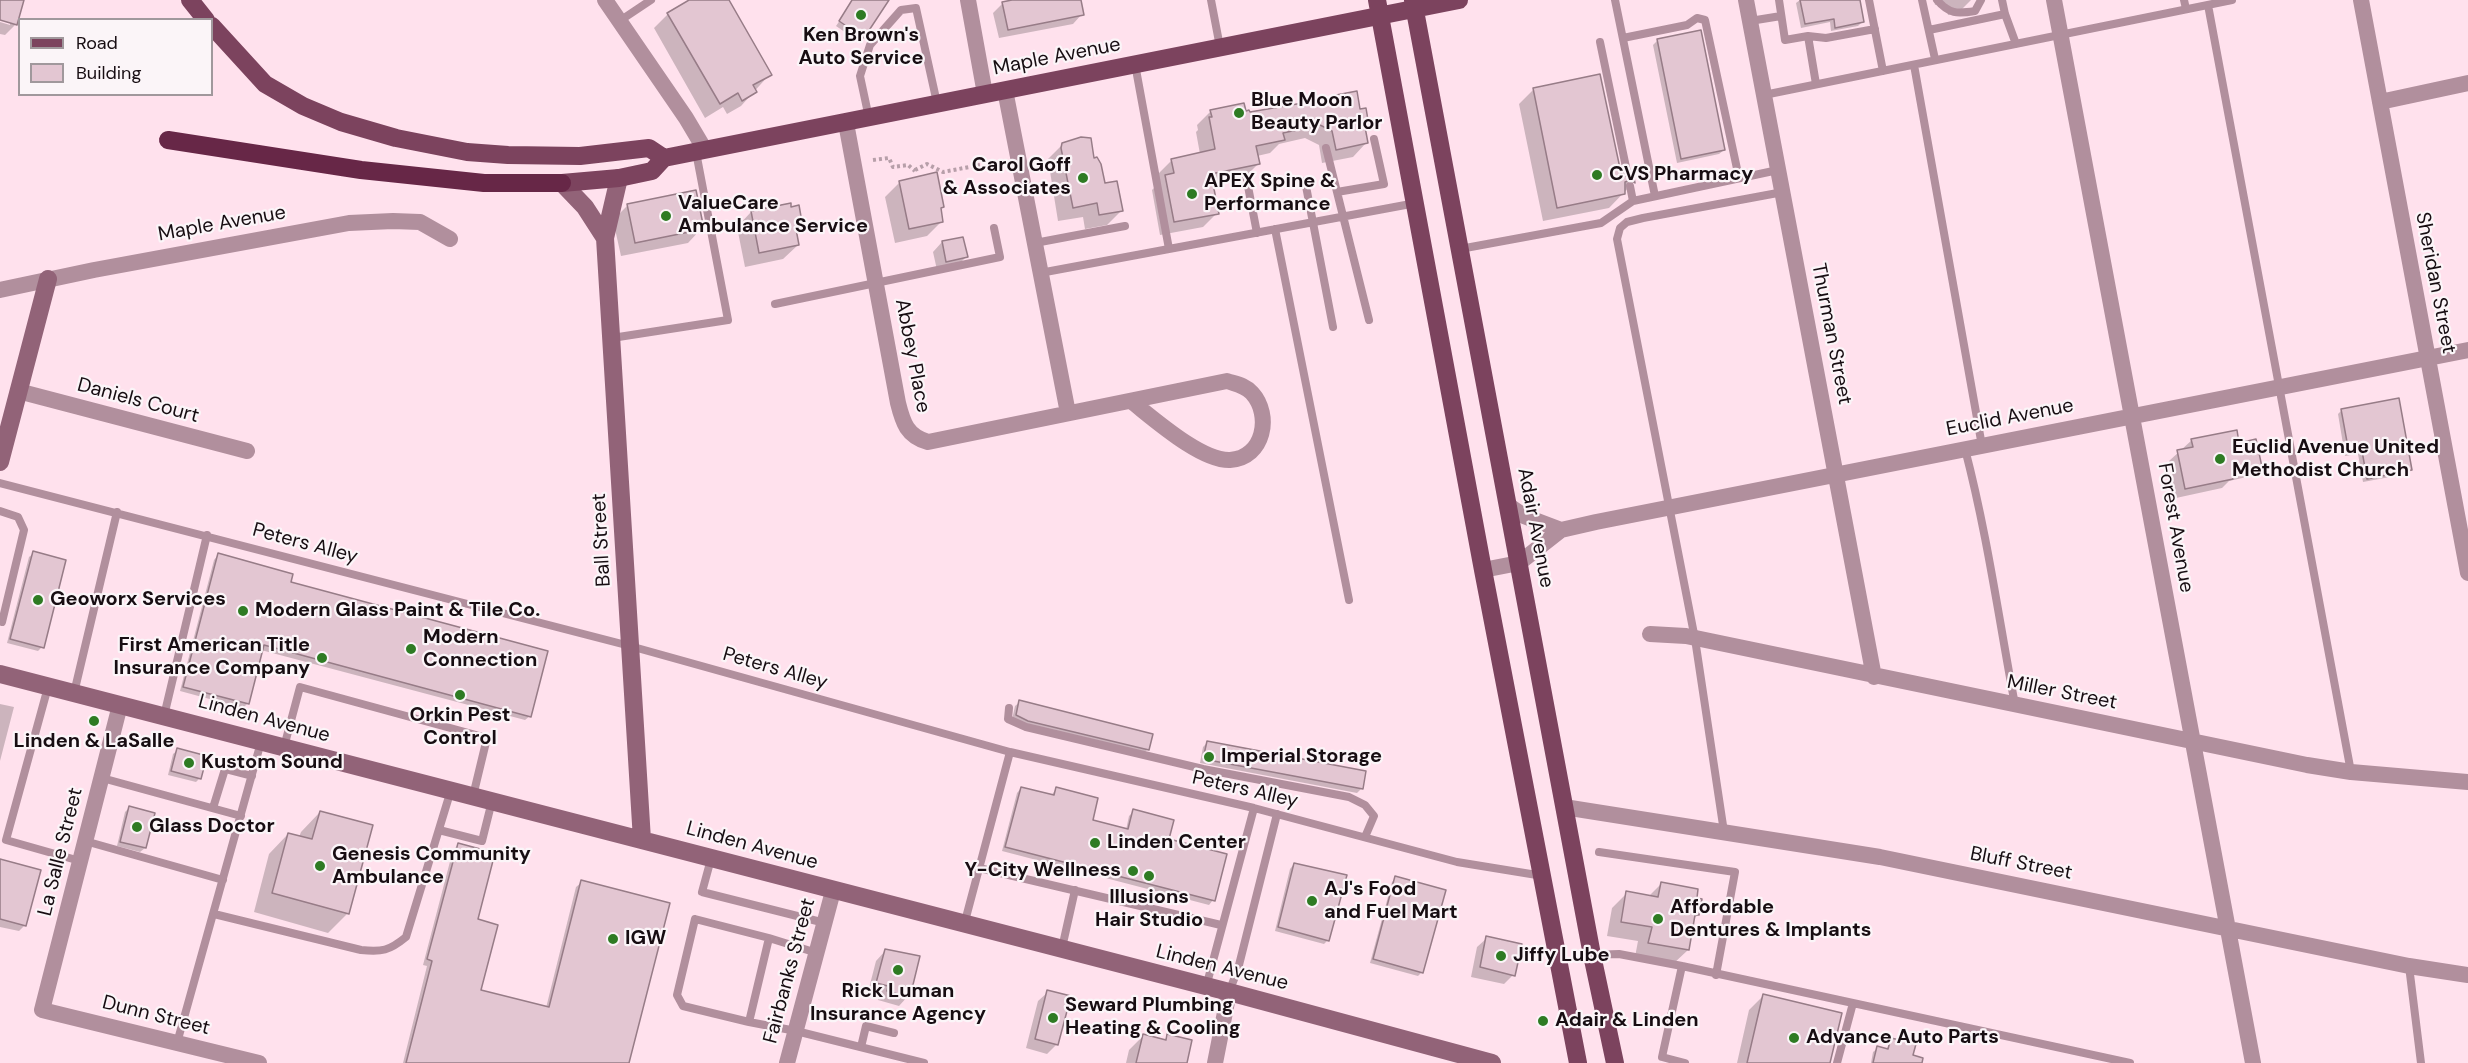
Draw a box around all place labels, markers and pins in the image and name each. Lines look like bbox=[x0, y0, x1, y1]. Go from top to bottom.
marker: Ken Brown's Auto Service bbox=[854, 8, 868, 22]
place label: Ken Brown's Auto Service bbox=[799, 24, 923, 71]
place label: Blue Moon Beauty Parlor bbox=[1251, 89, 1383, 136]
marker: Blue Moon Beauty Parlor bbox=[1232, 106, 1246, 120]
place label: Carol Goff & Associates bbox=[943, 154, 1071, 201]
place label: CVS Pharmacy bbox=[1609, 163, 1753, 187]
marker: CVS Pharmacy bbox=[1590, 168, 1604, 182]
place label: APEX Spine & Performance bbox=[1204, 170, 1336, 217]
marker: Carol Goff & Associates bbox=[1076, 171, 1090, 185]
marker: APEX Spine & Performance bbox=[1185, 187, 1199, 201]
place label: ValueCare Ambulance Service bbox=[678, 192, 868, 239]
marker: ValueCare Ambulance Service bbox=[659, 209, 673, 223]
place label: Euclid Avenue United Methodist Church bbox=[2232, 436, 2439, 483]
marker: Euclid Avenue United Methodist Church bbox=[2213, 452, 2227, 466]
place label: Geoworx Services bbox=[50, 588, 226, 612]
marker: Geoworx Services bbox=[31, 593, 45, 607]
place label: Modern Glass Paint & Tile Co. bbox=[255, 599, 540, 623]
marker: Modern Glass Paint & Tile Co. bbox=[236, 604, 250, 618]
place label: Modern Connection bbox=[423, 626, 537, 673]
place label: First American Title Insurance Company bbox=[113, 634, 310, 681]
marker: Modern Connection bbox=[404, 642, 418, 656]
marker: First American Title Insurance Company bbox=[315, 651, 329, 665]
marker: Orkin Pest Control bbox=[453, 688, 467, 702]
place label: Orkin Pest Control bbox=[410, 704, 510, 751]
marker: Linden & LaSalle bbox=[87, 714, 101, 728]
place label: Linden & LaSalle bbox=[14, 730, 174, 754]
place label: Imperial Storage bbox=[1221, 745, 1382, 769]
marker: Imperial Storage bbox=[1202, 750, 1216, 764]
place label: Kustom Sound bbox=[201, 751, 343, 775]
marker: Kustom Sound bbox=[182, 756, 196, 770]
place label: Glass Doctor bbox=[149, 815, 275, 839]
marker: Glass Doctor bbox=[130, 820, 144, 834]
place label: Linden Center bbox=[1107, 831, 1246, 855]
marker: Linden Center bbox=[1088, 836, 1102, 850]
place label: Genesis Community Ambulance bbox=[332, 843, 531, 890]
marker: Genesis Community Ambulance bbox=[313, 859, 327, 873]
place label: Y-City Wellness bbox=[965, 859, 1121, 883]
marker: Y-City Wellness bbox=[1126, 864, 1140, 878]
marker: Illusions Hair Studio bbox=[1142, 869, 1156, 883]
place label: AJ's Food and Fuel Mart bbox=[1324, 878, 1458, 925]
place label: Illusions Hair Studio bbox=[1095, 886, 1203, 933]
marker: AJ's Food and Fuel Mart bbox=[1305, 894, 1319, 908]
place label: Affordable Dentures & Implants bbox=[1670, 896, 1871, 943]
marker: Affordable Dentures & Implants bbox=[1651, 912, 1665, 926]
place label: IGW bbox=[625, 927, 666, 951]
marker: IGW bbox=[606, 932, 620, 946]
place label: Jiffy Lube bbox=[1513, 944, 1610, 968]
marker: Jiffy Lube bbox=[1494, 949, 1508, 963]
marker: Rick Luman Insurance Agency bbox=[891, 963, 905, 977]
place label: Rick Luman Insurance Agency bbox=[810, 980, 986, 1027]
place label: Seward Plumbing Heating & Cooling bbox=[1065, 994, 1241, 1041]
place label: Adair & Linden bbox=[1555, 1009, 1699, 1033]
marker: Seward Plumbing Heating & Cooling bbox=[1046, 1011, 1060, 1025]
marker: Adair & Linden bbox=[1536, 1014, 1550, 1028]
place label: Advance Auto Parts bbox=[1806, 1026, 1999, 1050]
marker: Advance Auto Parts bbox=[1787, 1031, 1801, 1045]

